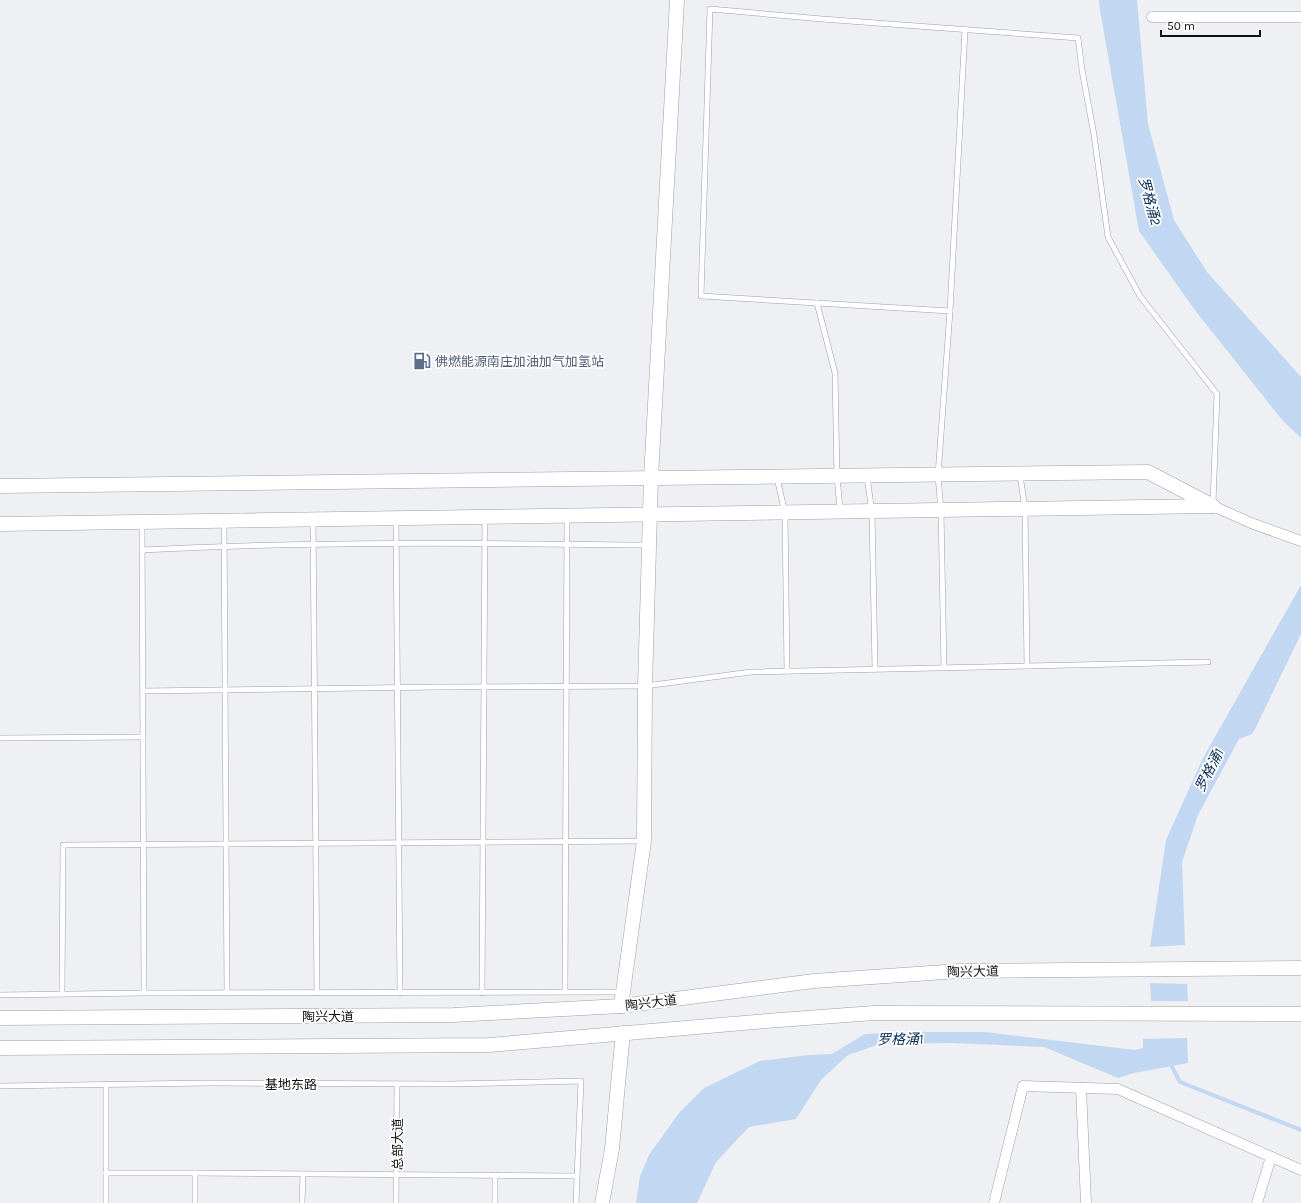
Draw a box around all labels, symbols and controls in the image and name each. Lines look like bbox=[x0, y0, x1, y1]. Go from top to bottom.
scale bar bbox=[1161, 12, 1260, 38]
text: 50 m bbox=[1167, 19, 1195, 33]
water label: 罗格涌2 bbox=[1135, 175, 1164, 228]
fuel station icon: 佛燃能源南庄加油加气加氢站 bbox=[412, 351, 432, 371]
place label: 佛燃能源南庄加油加气加氢站 bbox=[435, 354, 604, 369]
water label: 罗格涌1 bbox=[1191, 746, 1227, 795]
street label: 陶兴大道 bbox=[947, 964, 999, 979]
street label: 陶兴大道 bbox=[624, 992, 678, 1013]
street label: 陶兴大道 bbox=[302, 1009, 354, 1024]
water label: 罗格涌1 bbox=[877, 1031, 923, 1048]
street label: 基地东路 bbox=[265, 1077, 317, 1092]
street label: 总部大道 bbox=[390, 1118, 405, 1170]

